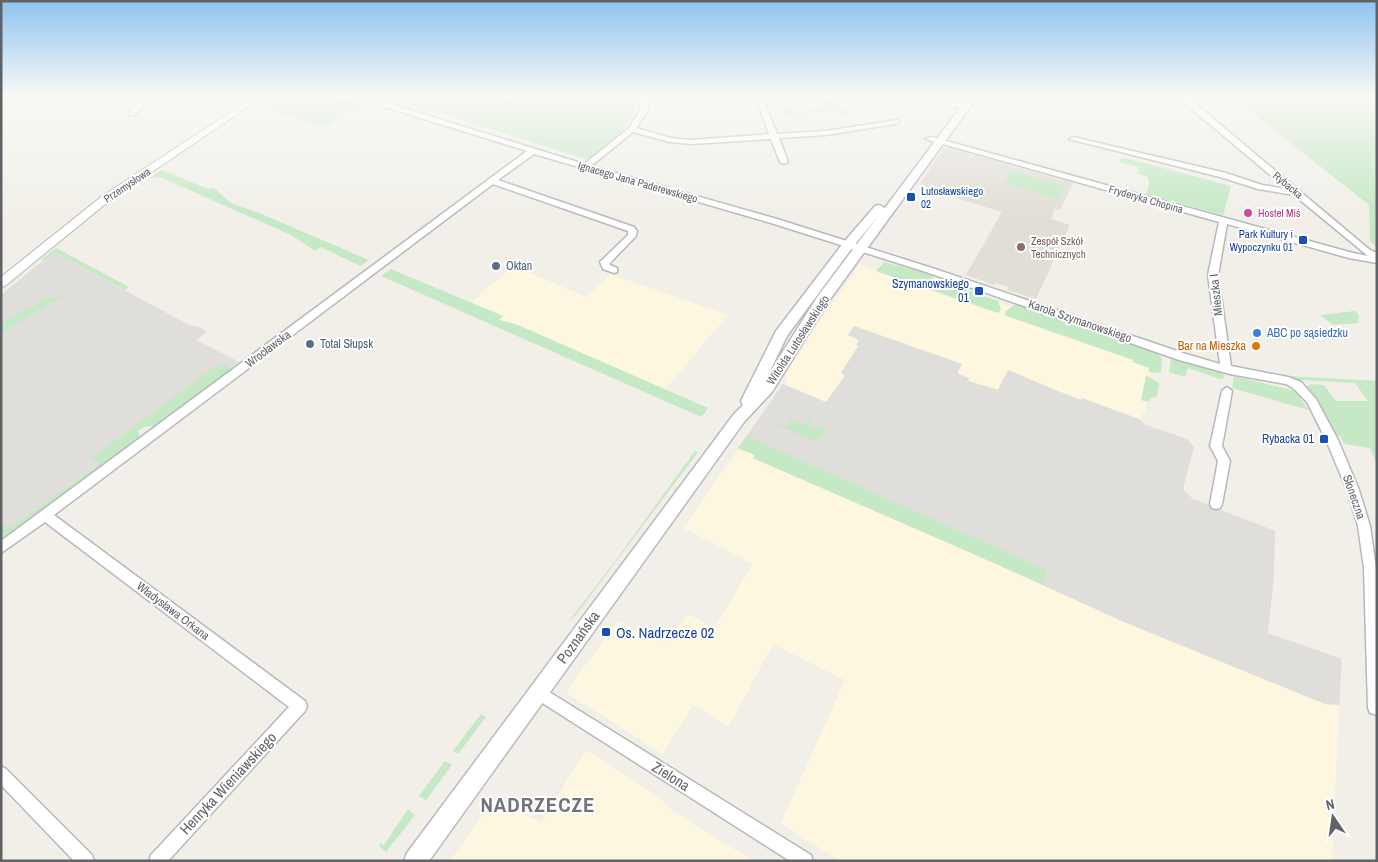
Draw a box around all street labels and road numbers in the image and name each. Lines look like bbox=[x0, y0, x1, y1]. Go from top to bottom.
street label: Ignacego Jana Paderewskiego bbox=[577, 158, 699, 206]
street label: Przemysłowa bbox=[101, 164, 153, 206]
street label: Rybacka bbox=[1270, 168, 1306, 202]
street label: Fryderyka Chopina bbox=[1107, 182, 1185, 216]
street label: Mieszka I bbox=[1206, 273, 1226, 317]
street label: Witolda Lutosławskiego bbox=[763, 292, 833, 388]
street label: Karola Szymanowskiego bbox=[1026, 296, 1134, 346]
street label: Wrocławska bbox=[242, 326, 294, 371]
street label: Słoneczna bbox=[1339, 473, 1369, 522]
street label: Władysława Orkana bbox=[133, 578, 213, 644]
street label: Poznańska bbox=[552, 606, 604, 668]
street label: Henryka Wieniawskiego bbox=[175, 727, 281, 839]
street label: Zielona bbox=[648, 756, 694, 796]

